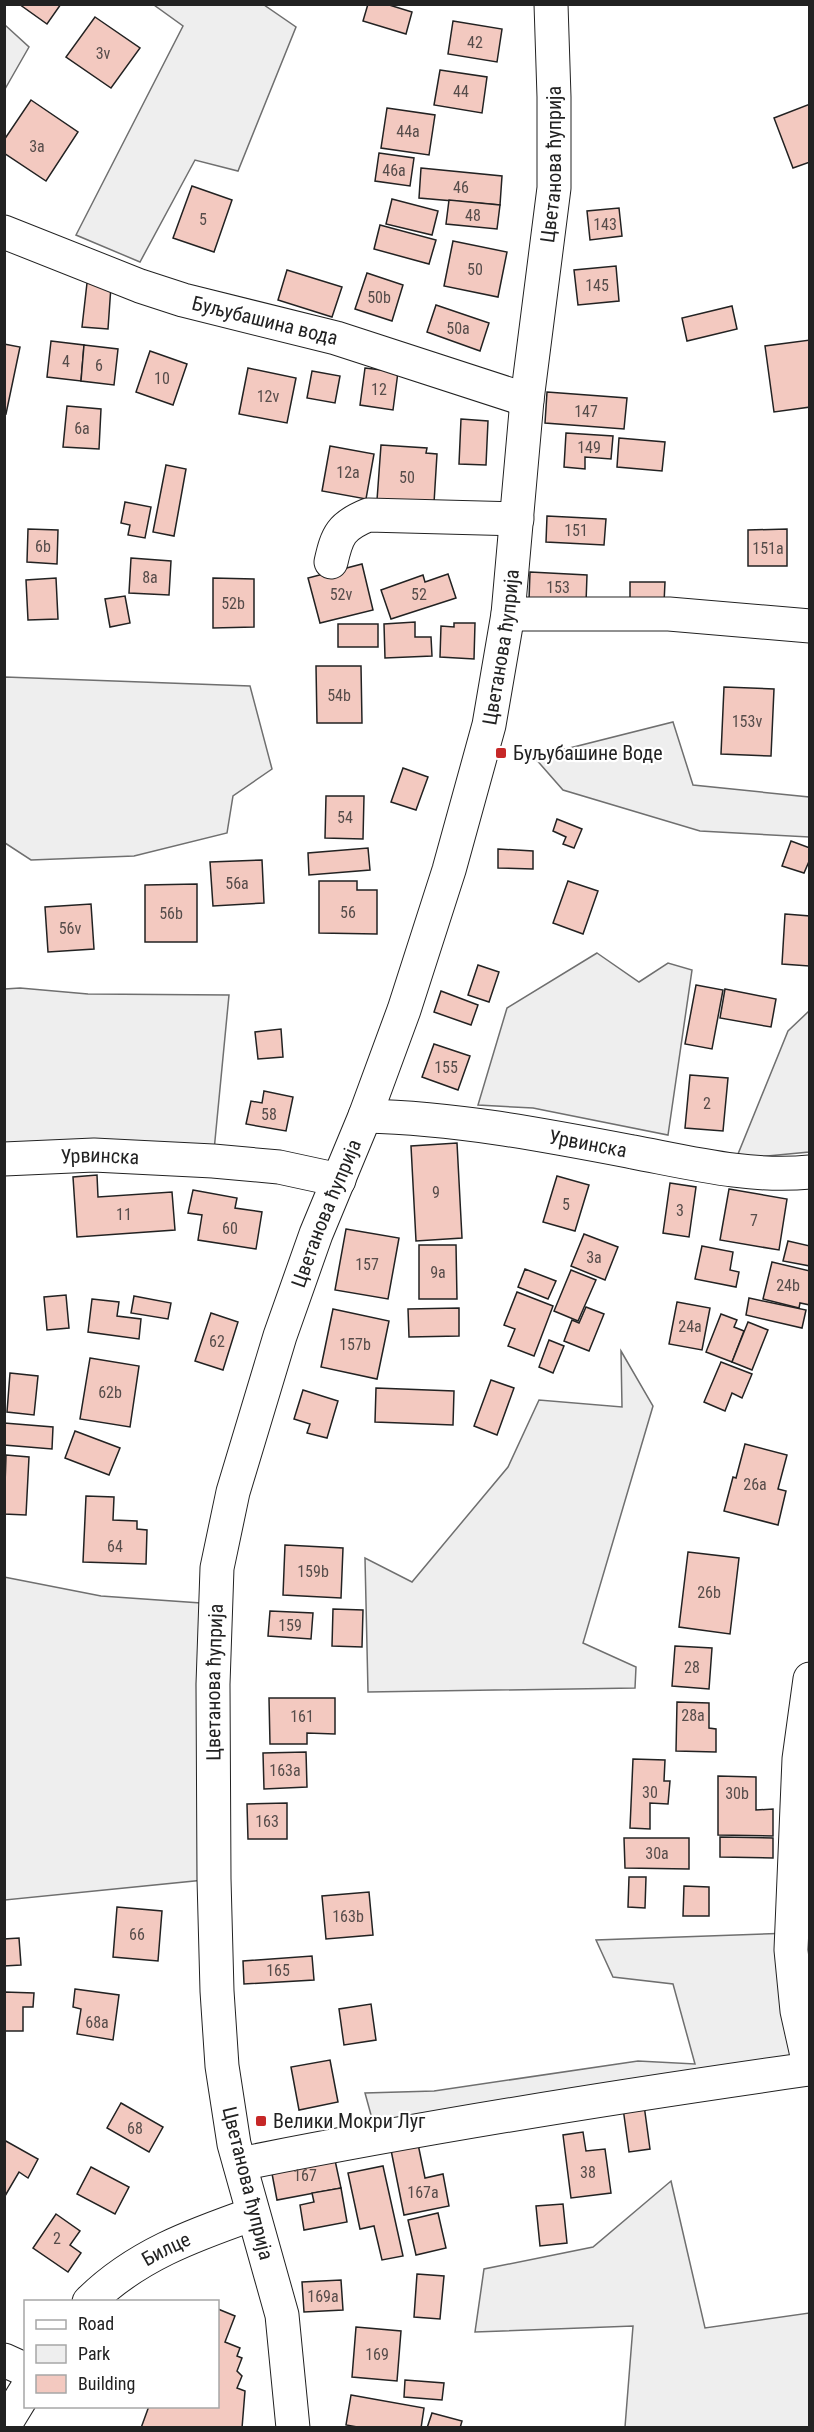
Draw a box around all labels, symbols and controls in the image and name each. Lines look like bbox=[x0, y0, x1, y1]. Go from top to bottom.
house number: 42 bbox=[467, 33, 483, 52]
house number: 3v bbox=[96, 44, 111, 63]
house number: 44 bbox=[453, 82, 469, 101]
street label: Цветанова ћуприја bbox=[535, 85, 566, 244]
house number: 44a bbox=[396, 122, 420, 141]
house number: 3a bbox=[29, 137, 45, 156]
house number: 46a bbox=[382, 161, 406, 180]
house number: 46 bbox=[453, 178, 469, 197]
house number: 48 bbox=[465, 206, 481, 225]
house number: 5 bbox=[199, 210, 207, 229]
house number: 143 bbox=[593, 215, 617, 234]
house number: 50 bbox=[467, 260, 483, 279]
house number: 145 bbox=[585, 276, 609, 295]
house number: 50b bbox=[367, 288, 391, 307]
street label: Буљубашина вода bbox=[190, 291, 340, 350]
house number: 50a bbox=[446, 319, 470, 338]
house number: 4 bbox=[62, 352, 70, 371]
house number: 6 bbox=[95, 356, 103, 375]
house number: 10 bbox=[154, 369, 170, 388]
house number: 12 bbox=[371, 380, 387, 399]
house number: 12v bbox=[257, 387, 279, 406]
house number: 147 bbox=[574, 402, 598, 421]
house number: 6a bbox=[74, 419, 90, 438]
house number: 149 bbox=[577, 438, 601, 457]
house number: 12a bbox=[336, 463, 360, 482]
house number: 50 bbox=[399, 468, 415, 487]
house number: 151 bbox=[564, 521, 588, 540]
house number: 6b bbox=[35, 537, 51, 556]
house number: 151a bbox=[752, 539, 784, 558]
house number: 8a bbox=[142, 568, 158, 587]
street label: Цветанова ћуприја bbox=[477, 568, 524, 727]
house number: 153 bbox=[546, 578, 570, 597]
house number: 52v bbox=[330, 585, 352, 604]
house number: 52 bbox=[411, 585, 427, 604]
house number: 52b bbox=[221, 594, 245, 613]
house number: 54b bbox=[327, 686, 351, 705]
house number: 153v bbox=[732, 712, 762, 731]
place label: Буљубашине Воде bbox=[513, 741, 663, 765]
marker: Буљубашине Воде bbox=[494, 746, 508, 760]
house number: 54 bbox=[337, 808, 353, 827]
house number: 56a bbox=[225, 874, 249, 893]
house number: 56 bbox=[340, 903, 356, 922]
house number: 56b bbox=[159, 904, 183, 923]
house number: 56v bbox=[59, 919, 81, 938]
house number: 155 bbox=[434, 1058, 458, 1077]
house number: 2 bbox=[703, 1094, 711, 1113]
house number: 58 bbox=[261, 1105, 277, 1124]
street label: Урвинска bbox=[547, 1125, 629, 1163]
street label: Цветанова ћуприја bbox=[286, 1136, 366, 1291]
street label: Урвинска bbox=[60, 1143, 140, 1169]
house number: 9 bbox=[432, 1183, 440, 1202]
house number: 5 bbox=[562, 1195, 570, 1214]
house number: 3 bbox=[676, 1201, 684, 1220]
house number: 11 bbox=[116, 1205, 132, 1224]
house number: 7 bbox=[750, 1211, 758, 1230]
house number: 60 bbox=[222, 1219, 238, 1238]
house number: 3a bbox=[586, 1248, 602, 1267]
house number: 157 bbox=[355, 1255, 379, 1274]
house number: 9a bbox=[430, 1263, 446, 1282]
house number: 24b bbox=[776, 1276, 800, 1295]
house number: 24a bbox=[678, 1317, 702, 1336]
house number: 62 bbox=[209, 1332, 225, 1351]
house number: 157b bbox=[339, 1335, 371, 1354]
house number: 62b bbox=[98, 1383, 122, 1402]
house number: 26a bbox=[743, 1475, 767, 1494]
house number: 64 bbox=[107, 1537, 123, 1556]
house number: 159b bbox=[297, 1562, 329, 1581]
house number: 26b bbox=[697, 1583, 721, 1602]
street label: Цветанова ћуприја bbox=[201, 1603, 228, 1761]
house number: 159 bbox=[278, 1616, 302, 1635]
house number: 28 bbox=[684, 1658, 700, 1677]
house number: 28a bbox=[681, 1706, 705, 1725]
house number: 161 bbox=[290, 1707, 314, 1726]
house number: 163a bbox=[269, 1761, 301, 1780]
house number: 30 bbox=[642, 1783, 658, 1802]
house number: 30b bbox=[725, 1784, 749, 1803]
house number: 163 bbox=[255, 1812, 279, 1831]
house number: 30a bbox=[645, 1844, 669, 1863]
house number: 163b bbox=[332, 1907, 364, 1926]
house number: 66 bbox=[129, 1925, 145, 1944]
house number: 165 bbox=[266, 1961, 290, 1980]
house number: 68a bbox=[85, 2013, 109, 2032]
street label: Цветанова ћуприја bbox=[217, 2104, 279, 2262]
place label: Велики Мокри Луг bbox=[273, 2109, 426, 2133]
marker: Велики Мокри Луг bbox=[254, 2114, 268, 2128]
house number: 68 bbox=[127, 2119, 143, 2138]
house number: 38 bbox=[580, 2163, 596, 2182]
house number: 167 bbox=[293, 2166, 317, 2185]
house number: 167a bbox=[407, 2183, 439, 2202]
street label: Билце bbox=[137, 2227, 194, 2271]
house number: 2 bbox=[53, 2229, 61, 2248]
house number: 169a bbox=[307, 2287, 339, 2306]
legend bbox=[24, 2300, 219, 2408]
text: Road bbox=[78, 2313, 114, 2334]
text: Park bbox=[78, 2343, 110, 2364]
house number: 169 bbox=[365, 2345, 389, 2364]
text: Building bbox=[78, 2373, 135, 2394]

